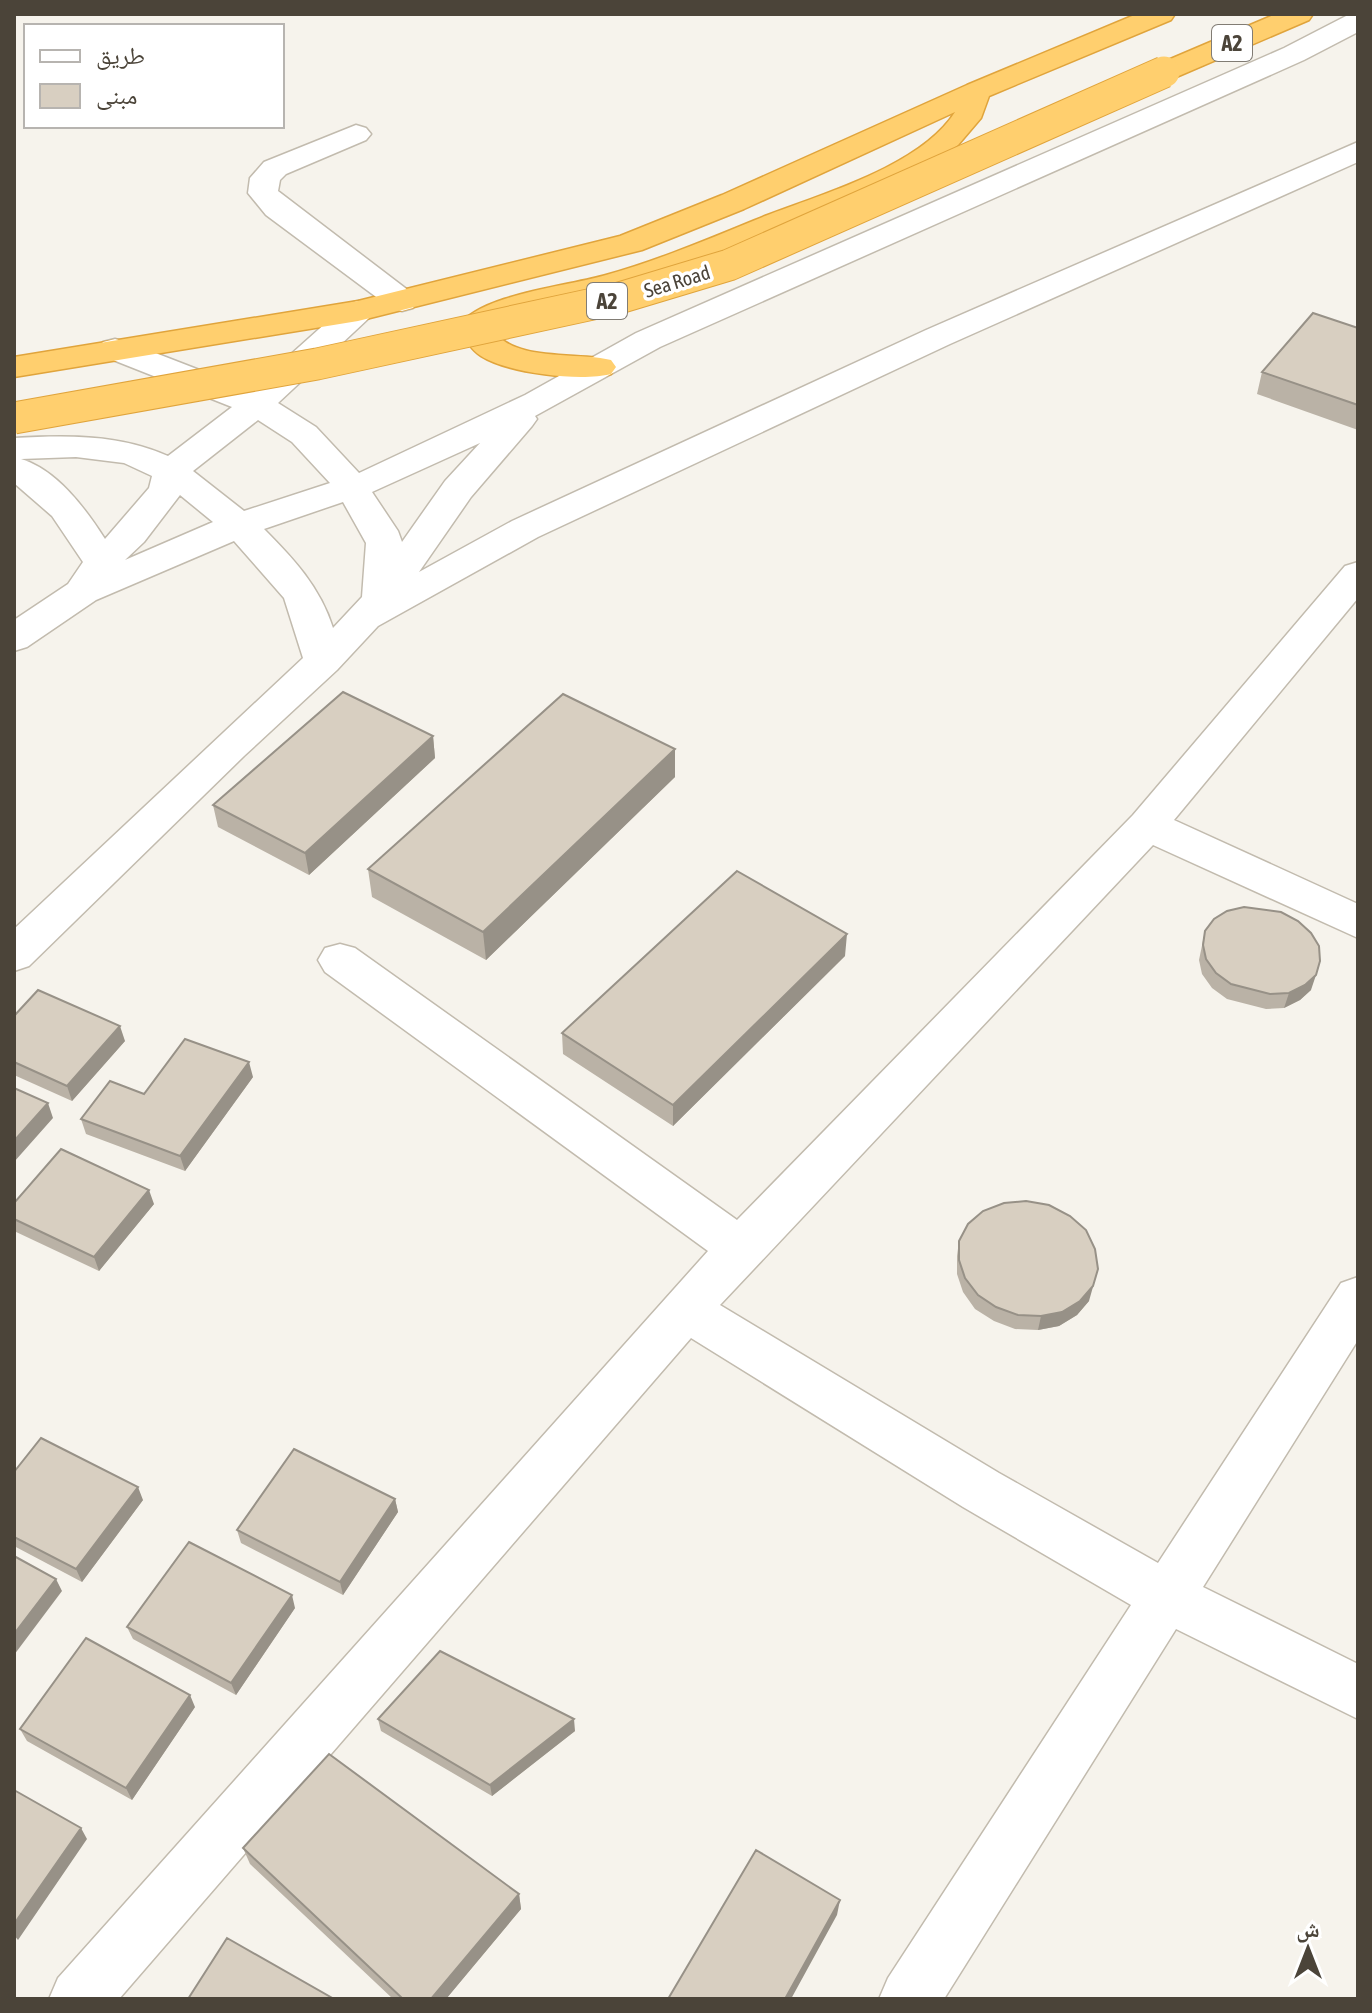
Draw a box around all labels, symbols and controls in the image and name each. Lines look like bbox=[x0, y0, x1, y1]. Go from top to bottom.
legend bbox=[24, 24, 284, 128]
road number: A2 bbox=[1212, 25, 1252, 61]
text: طريق bbox=[96, 42, 145, 70]
text: مبنى bbox=[96, 82, 137, 110]
street label: Sea Road bbox=[641, 260, 713, 302]
road number: A2 bbox=[587, 283, 627, 319]
north arrow bbox=[1268, 1909, 1348, 1989]
text: ش bbox=[1296, 1916, 1320, 1943]

